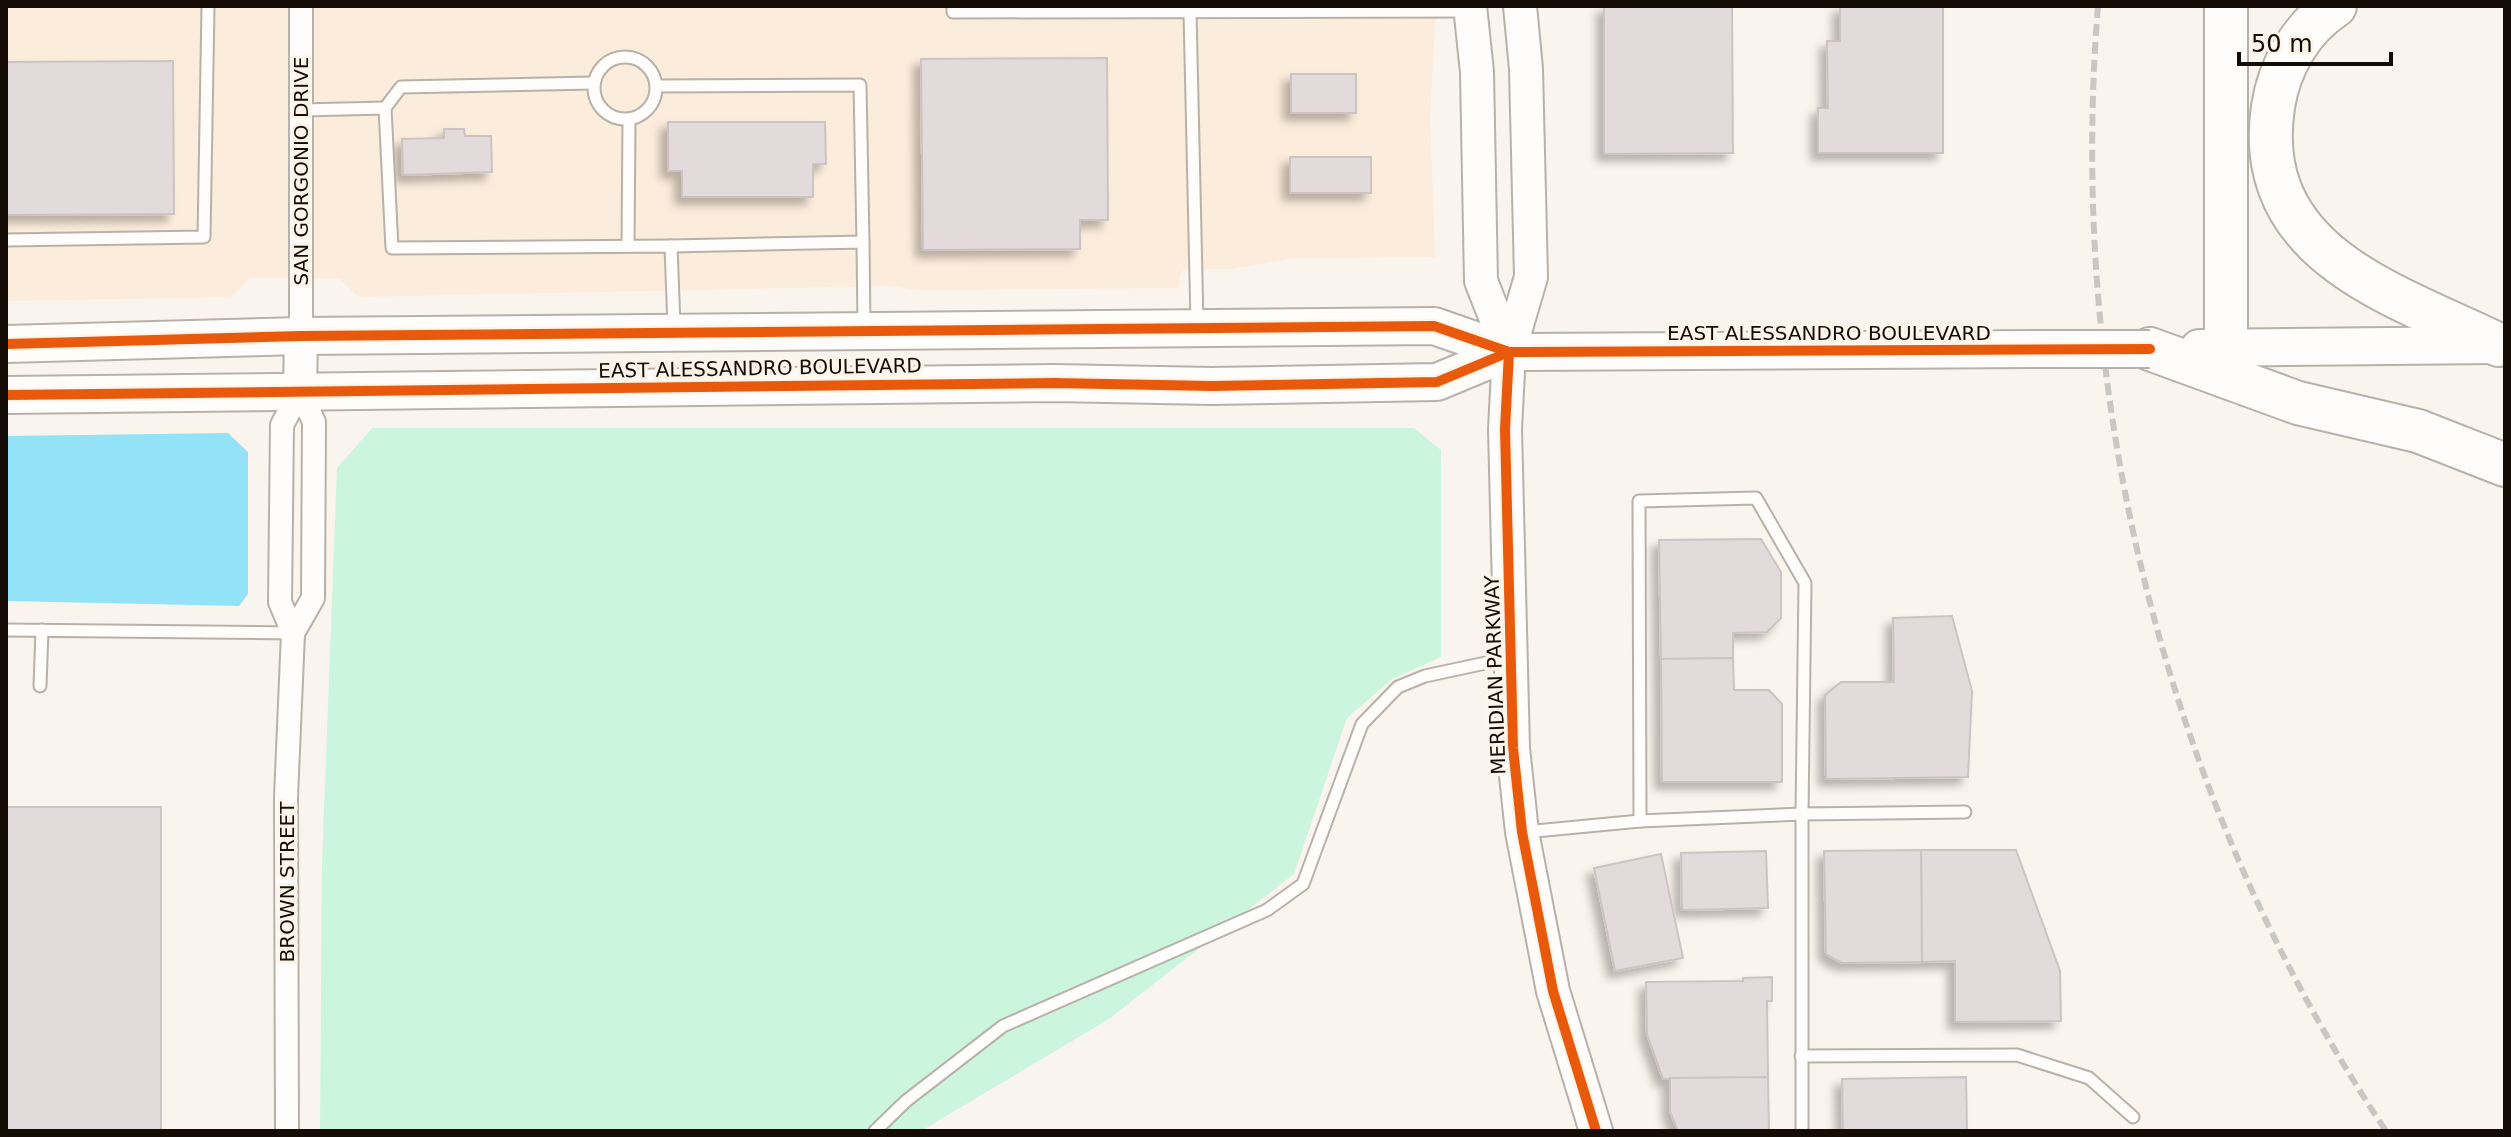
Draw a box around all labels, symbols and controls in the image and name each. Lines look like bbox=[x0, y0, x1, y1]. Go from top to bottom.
scale bar bbox=[2239, 16, 2391, 66]
text: 50 m bbox=[2251, 30, 2313, 58]
street label: SAN GORGONIO DRIVE bbox=[289, 57, 313, 285]
street label: EAST ALESSANDRO BOULEVARD bbox=[1667, 321, 1991, 345]
street label: EAST ALESSANDRO BOULEVARD bbox=[598, 353, 922, 383]
street label: MERIDIAN PARKWAY bbox=[1479, 574, 1510, 775]
street label: BROWN STREET bbox=[275, 801, 299, 962]

